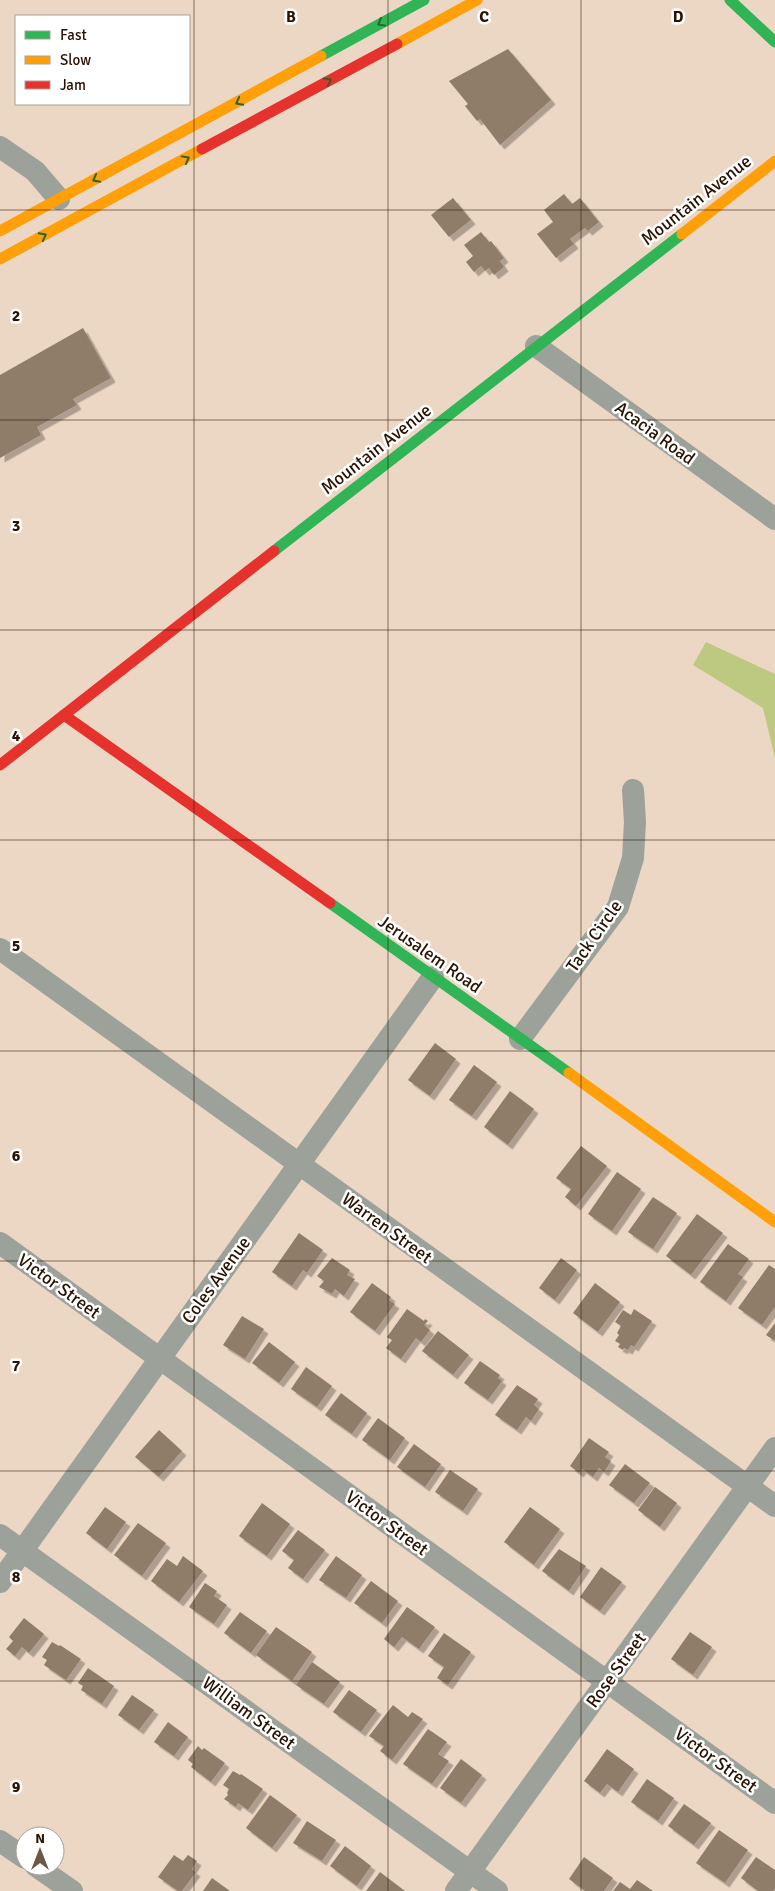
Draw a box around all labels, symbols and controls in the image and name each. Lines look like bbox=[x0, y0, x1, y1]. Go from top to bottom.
text: B bbox=[286, 7, 296, 27]
text: C bbox=[479, 7, 489, 27]
text: D bbox=[673, 7, 684, 27]
legend bbox=[15, 15, 190, 105]
one-way arrow bbox=[377, 17, 386, 27]
text: Fast bbox=[60, 26, 87, 44]
text: Slow bbox=[60, 51, 91, 69]
text: Jam bbox=[60, 76, 86, 94]
one-way arrow bbox=[323, 77, 332, 87]
one-way arrow bbox=[235, 95, 244, 105]
street label: Mountain Avenue bbox=[636, 150, 756, 250]
one-way arrow bbox=[180, 155, 189, 165]
one-way arrow bbox=[92, 173, 101, 183]
one-way arrow bbox=[38, 232, 47, 242]
text: 2 bbox=[12, 306, 20, 326]
street label: Acacia Road bbox=[611, 397, 699, 469]
street label: Mountain Avenue bbox=[316, 399, 436, 499]
text: 3 bbox=[12, 516, 20, 536]
text: 4 bbox=[12, 726, 21, 746]
street label: Tack Circle bbox=[561, 896, 627, 976]
street label: Jerusalem Road bbox=[374, 910, 486, 998]
text: 5 bbox=[12, 936, 20, 956]
text: 6 bbox=[12, 1146, 21, 1166]
street label: Warren Street bbox=[338, 1188, 436, 1268]
street label: Coles Avenue bbox=[177, 1232, 255, 1328]
street label: Victor Street bbox=[13, 1249, 105, 1323]
text: 7 bbox=[12, 1356, 21, 1376]
street label: Victor Street bbox=[341, 1486, 433, 1560]
text: 8 bbox=[12, 1567, 21, 1587]
street label: Rose Street bbox=[581, 1628, 651, 1712]
street label: William Street bbox=[198, 1672, 300, 1754]
street label: Victor Street bbox=[670, 1723, 762, 1797]
text: 9 bbox=[12, 1777, 21, 1797]
north arrow bbox=[15, 1826, 65, 1876]
text: N bbox=[35, 1830, 45, 1847]

